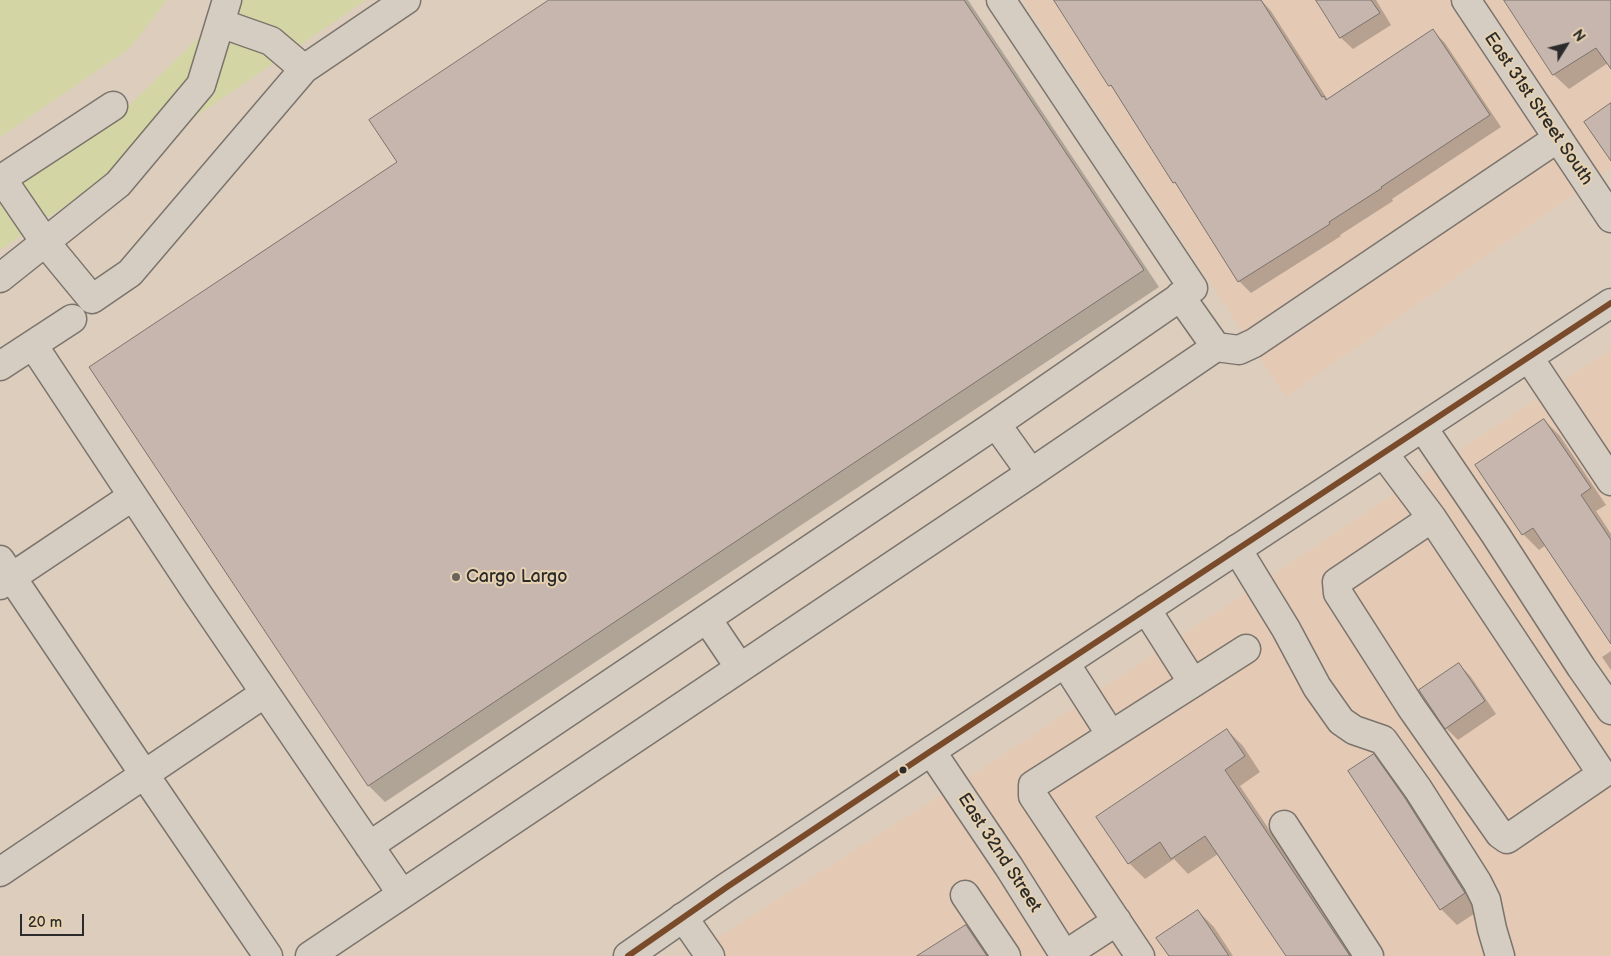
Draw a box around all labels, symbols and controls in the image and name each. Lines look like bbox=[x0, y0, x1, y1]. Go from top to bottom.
north arrow bbox=[1541, 20, 1591, 70]
text: N bbox=[1569, 27, 1589, 45]
street label: East 31st Street South bbox=[1479, 29, 1597, 189]
place label: Cargo Largo bbox=[466, 566, 567, 588]
marker: Cargo Largo bbox=[450, 571, 462, 583]
unlabelled marker bbox=[898, 765, 908, 775]
street label: East 32nd Street bbox=[952, 789, 1046, 917]
scale bar bbox=[22, 904, 86, 936]
text: 20 m bbox=[28, 913, 62, 932]

